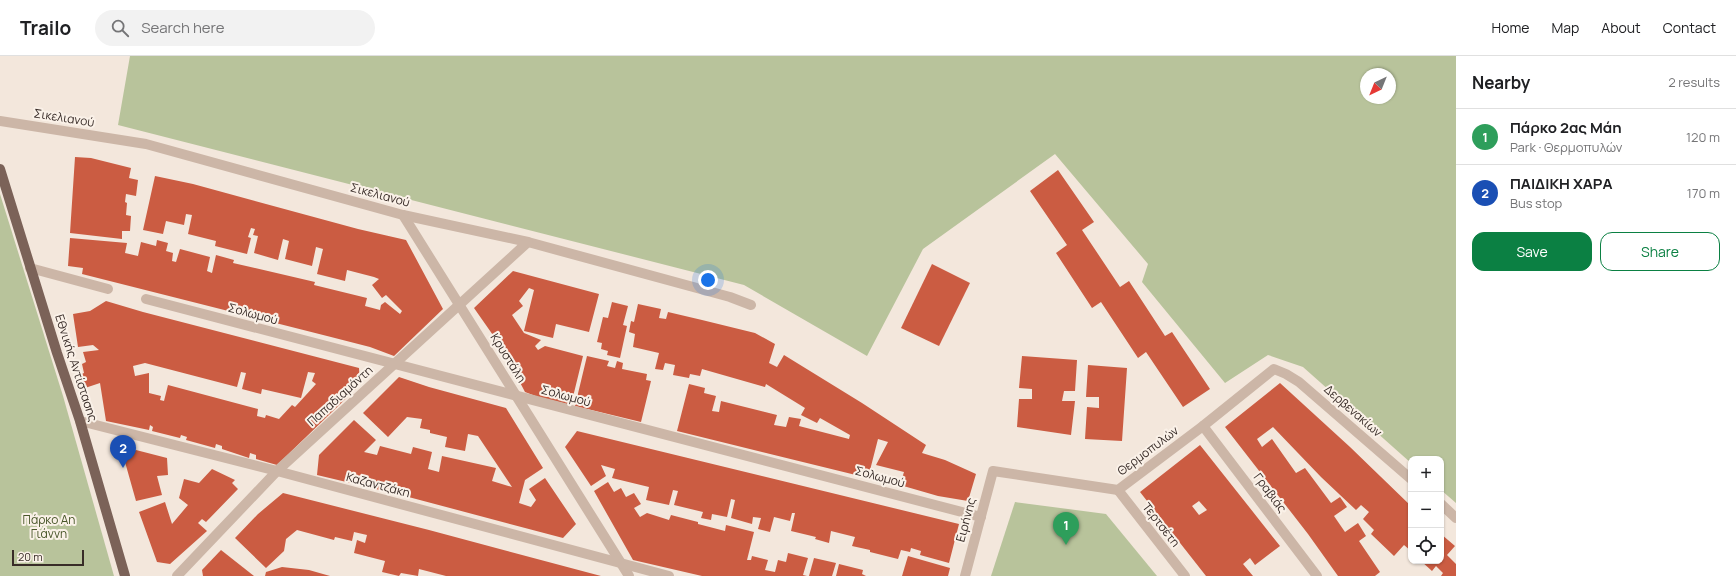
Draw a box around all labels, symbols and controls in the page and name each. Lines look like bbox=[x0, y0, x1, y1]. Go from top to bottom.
search box bbox=[95, 10, 375, 46]
text: Trailo bbox=[20, 15, 71, 41]
icon: search bbox=[109, 17, 131, 39]
text: Search here bbox=[141, 17, 225, 38]
text: Home bbox=[1492, 18, 1529, 37]
text: Map bbox=[1551, 18, 1579, 37]
text: About bbox=[1601, 18, 1641, 37]
text: Contact bbox=[1663, 18, 1716, 37]
north arrow bbox=[1360, 68, 1396, 104]
text: Nearby bbox=[1472, 71, 1530, 94]
text: 2 results bbox=[1668, 73, 1720, 91]
street label: Σικελιανού bbox=[33, 104, 96, 131]
text: Πάρκο 2ας Μάη bbox=[1510, 117, 1622, 138]
text: 1 bbox=[1482, 128, 1488, 146]
text: 120 m bbox=[1686, 128, 1720, 146]
text: Park · Θερμοπυλών bbox=[1510, 138, 1622, 156]
text: ΠΑΙΔΙΚΗ ΧΑΡΑ bbox=[1510, 173, 1612, 194]
street label: Σικελιανού bbox=[348, 178, 412, 211]
text: 2 bbox=[1481, 184, 1489, 202]
text: 170 m bbox=[1687, 184, 1720, 202]
text: Bus stop bbox=[1510, 194, 1562, 212]
button: Save bbox=[1472, 232, 1592, 271]
button: Share bbox=[1600, 232, 1720, 271]
your location bbox=[698, 270, 718, 290]
street label: Σολωμού bbox=[226, 299, 280, 328]
street label: Εθνικής Αντίστασης bbox=[51, 312, 102, 424]
street label: Κρυστάλη bbox=[487, 330, 530, 386]
street label: Παπαδιαμάντη bbox=[303, 362, 376, 430]
street label: Σολωμού bbox=[539, 381, 593, 410]
street label: Δερβενακίων bbox=[1321, 381, 1386, 441]
street label: Θερμοπυλών bbox=[1114, 422, 1182, 479]
pin: 2 bbox=[110, 435, 136, 468]
map controls bbox=[1408, 456, 1444, 564]
button: + bbox=[1408, 456, 1444, 492]
street label: Σολωμού bbox=[853, 462, 907, 491]
street label: Καζαντζάκη bbox=[344, 468, 412, 501]
street label: Γραβιάς bbox=[1250, 469, 1291, 516]
button: − bbox=[1408, 492, 1444, 528]
street label: Ειρήνης bbox=[951, 495, 980, 544]
street label: Τερτσέτη bbox=[1139, 499, 1184, 550]
park label: Πάρκο Αη Γιάννη bbox=[23, 511, 75, 542]
pin: 1 bbox=[1053, 512, 1079, 545]
button: locate bbox=[1408, 528, 1444, 564]
scale bar bbox=[12, 548, 84, 567]
text: 20 m bbox=[18, 549, 43, 564]

